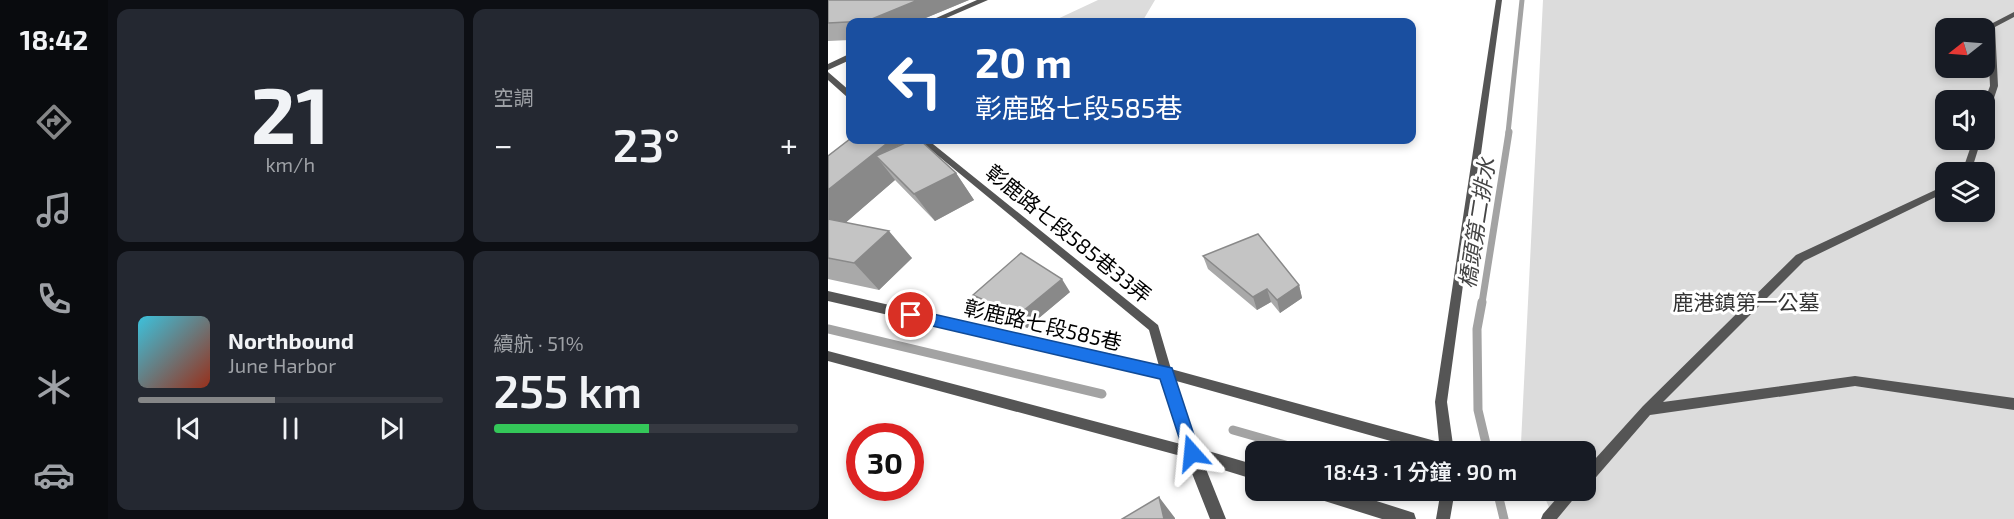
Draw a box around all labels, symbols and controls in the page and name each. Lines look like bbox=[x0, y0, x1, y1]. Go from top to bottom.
north arrow bbox=[1935, 18, 1995, 78]
map controls bbox=[1935, 18, 1995, 222]
text: 18:42 bbox=[20, 23, 88, 55]
text: 20 m bbox=[975, 36, 1072, 86]
icon: left bbox=[876, 42, 954, 120]
text: 21 bbox=[251, 66, 330, 160]
text: 空調 bbox=[494, 85, 534, 109]
button: sound bbox=[1935, 90, 1995, 150]
text: 彰鹿路七段585巷 bbox=[975, 91, 1182, 123]
icon: directions bbox=[33, 101, 75, 143]
text: 23° bbox=[613, 117, 680, 171]
text: − bbox=[494, 124, 513, 164]
text: + bbox=[780, 124, 798, 164]
text: km/h bbox=[265, 152, 315, 176]
water label: 橋頭第二排水 bbox=[1453, 155, 1499, 290]
street label: 彰鹿路七段585巷33弄 bbox=[981, 159, 1157, 307]
button: layers bbox=[1935, 162, 1995, 222]
icon: music bbox=[33, 189, 75, 231]
icon: phone bbox=[33, 278, 75, 320]
pin bbox=[885, 289, 936, 340]
park label: 鹿港鎮第一公墓 bbox=[1673, 289, 1820, 314]
street label: 彰鹿路七段585巷 bbox=[962, 294, 1124, 354]
icon: arrive bbox=[894, 298, 927, 331]
text: Northbound bbox=[228, 327, 354, 353]
text: 續航 · 51% bbox=[494, 331, 584, 355]
text: June Harbor bbox=[228, 353, 336, 377]
text: 255 km bbox=[494, 363, 642, 417]
icon: climate bbox=[33, 366, 75, 408]
icon: previous bbox=[172, 412, 205, 445]
icon: pause bbox=[274, 412, 307, 445]
icon: next bbox=[375, 412, 408, 445]
position arrow bbox=[1160, 421, 1224, 485]
speed limit sign: 30 bbox=[846, 423, 924, 501]
icon: car bbox=[33, 454, 75, 496]
text: 18:43 · 1 分鐘 · 90 m bbox=[1324, 458, 1517, 484]

